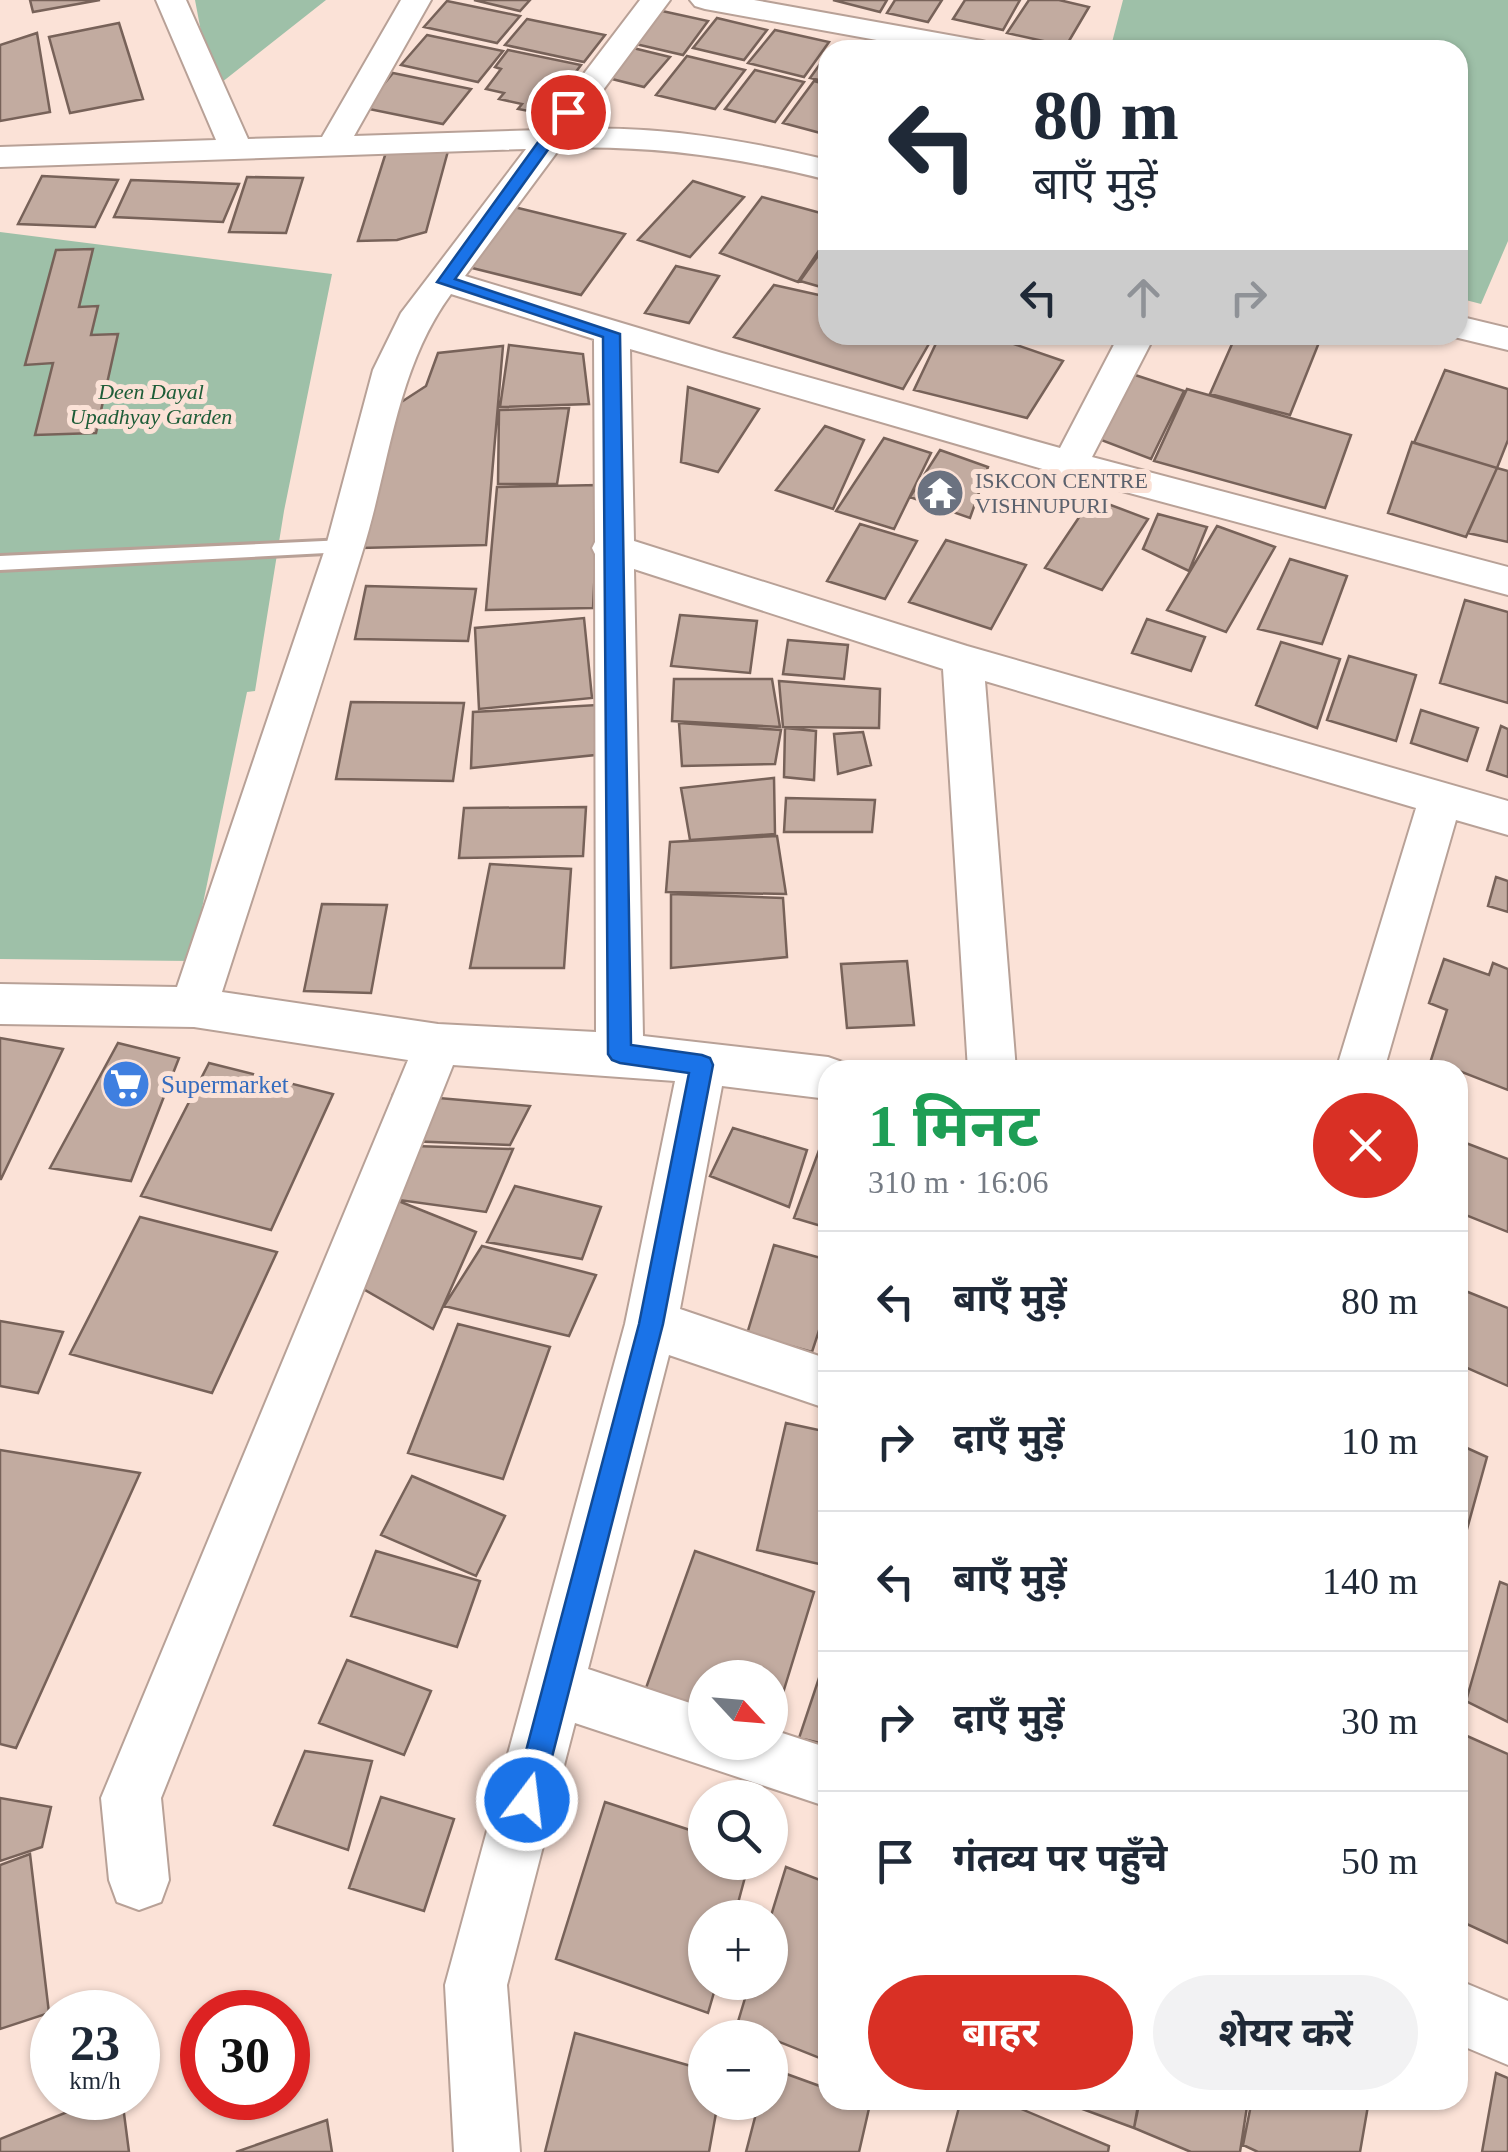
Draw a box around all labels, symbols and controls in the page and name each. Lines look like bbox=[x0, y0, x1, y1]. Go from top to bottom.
pin bbox=[526, 70, 611, 155]
text: 80 m bbox=[1033, 77, 1179, 154]
icon: left bbox=[868, 80, 998, 210]
icon: arrive bbox=[541, 85, 596, 140]
text: बाएँ मुड़ें bbox=[1033, 159, 1157, 209]
icon: left bbox=[1011, 270, 1066, 325]
icon: ahead bbox=[1116, 270, 1171, 325]
icon: right bbox=[1221, 270, 1276, 325]
park label: Deen Dayal Upadhyay Garden bbox=[70, 379, 232, 429]
temple icon: ISKCON CENTRE VISHNUPURI bbox=[914, 467, 966, 519]
place label: ISKCON CENTRE VISHNUPURI bbox=[975, 468, 1148, 518]
supermarket icon: Supermarket bbox=[100, 1058, 152, 1110]
place label: Supermarket bbox=[161, 1071, 289, 1098]
text: 1 मिनट bbox=[868, 1093, 1039, 1159]
button: close bbox=[1313, 1093, 1418, 1198]
text: 310 m · 16:06 bbox=[868, 1164, 1048, 1200]
icon: left bbox=[868, 1274, 923, 1329]
text: बाएँ मुड़ें bbox=[953, 1277, 1067, 1319]
text: 80 m bbox=[1341, 1280, 1418, 1322]
icon: right bbox=[868, 1414, 923, 1469]
text: दाएँ मुड़ें bbox=[953, 1417, 1065, 1459]
text: 10 m bbox=[1341, 1420, 1418, 1462]
icon: left bbox=[868, 1554, 923, 1609]
text: बाएँ मुड़ें bbox=[953, 1557, 1067, 1599]
text: 140 m bbox=[1322, 1560, 1418, 1602]
north arrow bbox=[688, 1660, 788, 1760]
map controls bbox=[688, 1660, 788, 2120]
icon: right bbox=[868, 1694, 923, 1749]
text: दाएँ मुड़ें bbox=[953, 1697, 1065, 1739]
text: 30 m bbox=[1341, 1700, 1418, 1742]
position arrow bbox=[475, 1748, 579, 1852]
button: search bbox=[688, 1780, 788, 1880]
icon: arrive bbox=[868, 1834, 923, 1889]
text: गंतव्य पर पहुँचे bbox=[953, 1837, 1167, 1879]
text: 50 m bbox=[1341, 1840, 1418, 1882]
button: + bbox=[688, 1900, 788, 2000]
button: बाहर bbox=[868, 1975, 1133, 2090]
button: शेयर करें bbox=[1153, 1975, 1418, 2090]
speed limit sign: 30 bbox=[180, 1990, 310, 2120]
text: 23 bbox=[70, 2015, 120, 2071]
button: − bbox=[688, 2020, 788, 2120]
text: km/h bbox=[69, 2067, 121, 2094]

